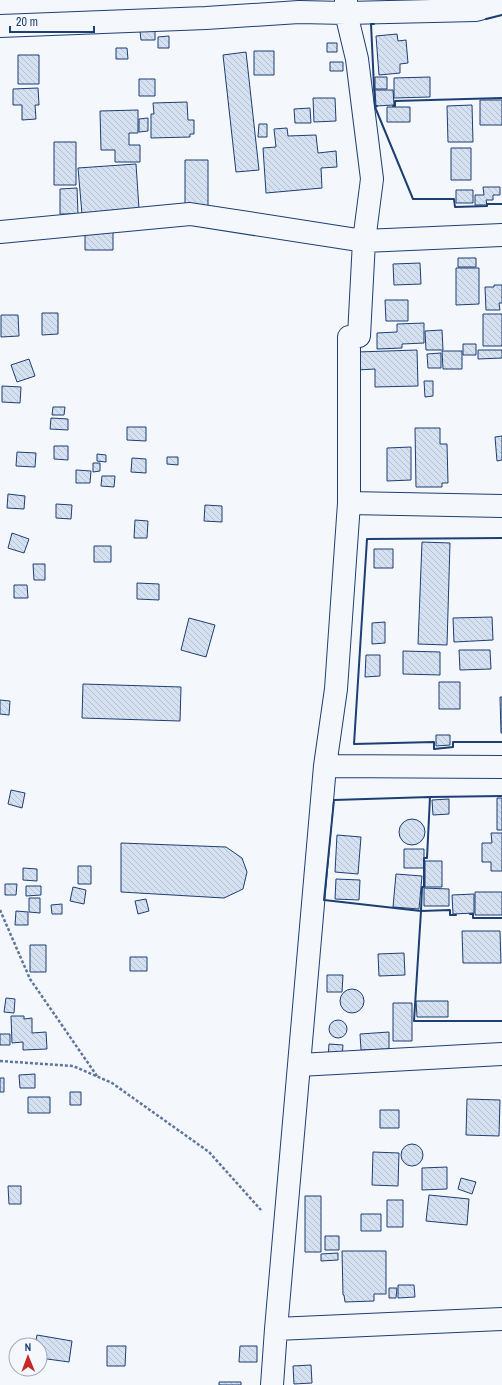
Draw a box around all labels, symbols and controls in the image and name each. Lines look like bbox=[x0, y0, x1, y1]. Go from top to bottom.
scale bar bbox=[10, 8, 94, 34]
text: 20 m bbox=[16, 14, 38, 30]
north arrow bbox=[8, 1337, 48, 1377]
text: N bbox=[24, 1340, 31, 1354]

